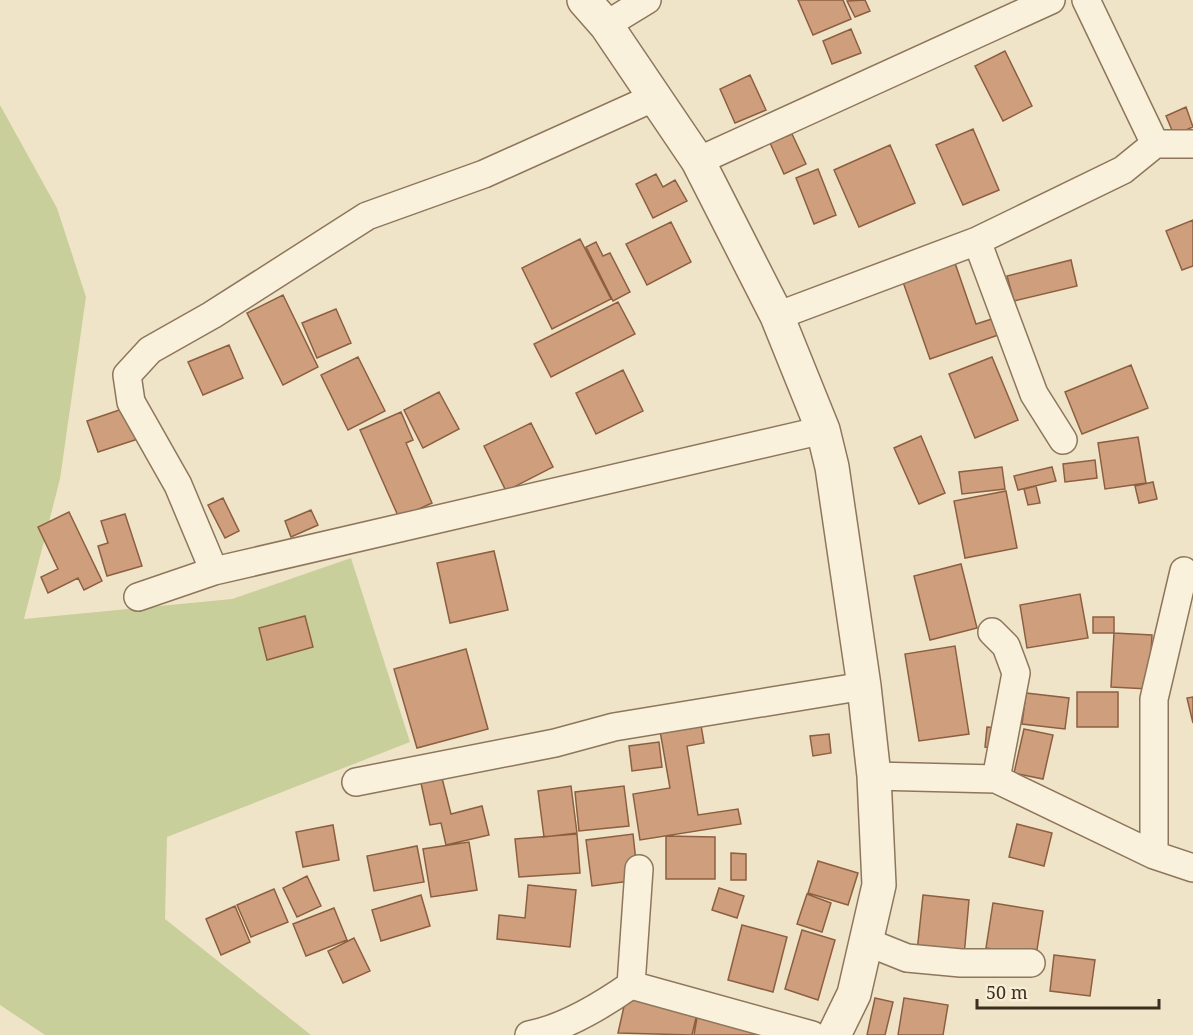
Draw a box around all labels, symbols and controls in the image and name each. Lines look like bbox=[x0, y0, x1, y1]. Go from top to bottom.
scale bar bbox=[977, 972, 1158, 1010]
text: 50 m bbox=[986, 980, 1028, 1004]

